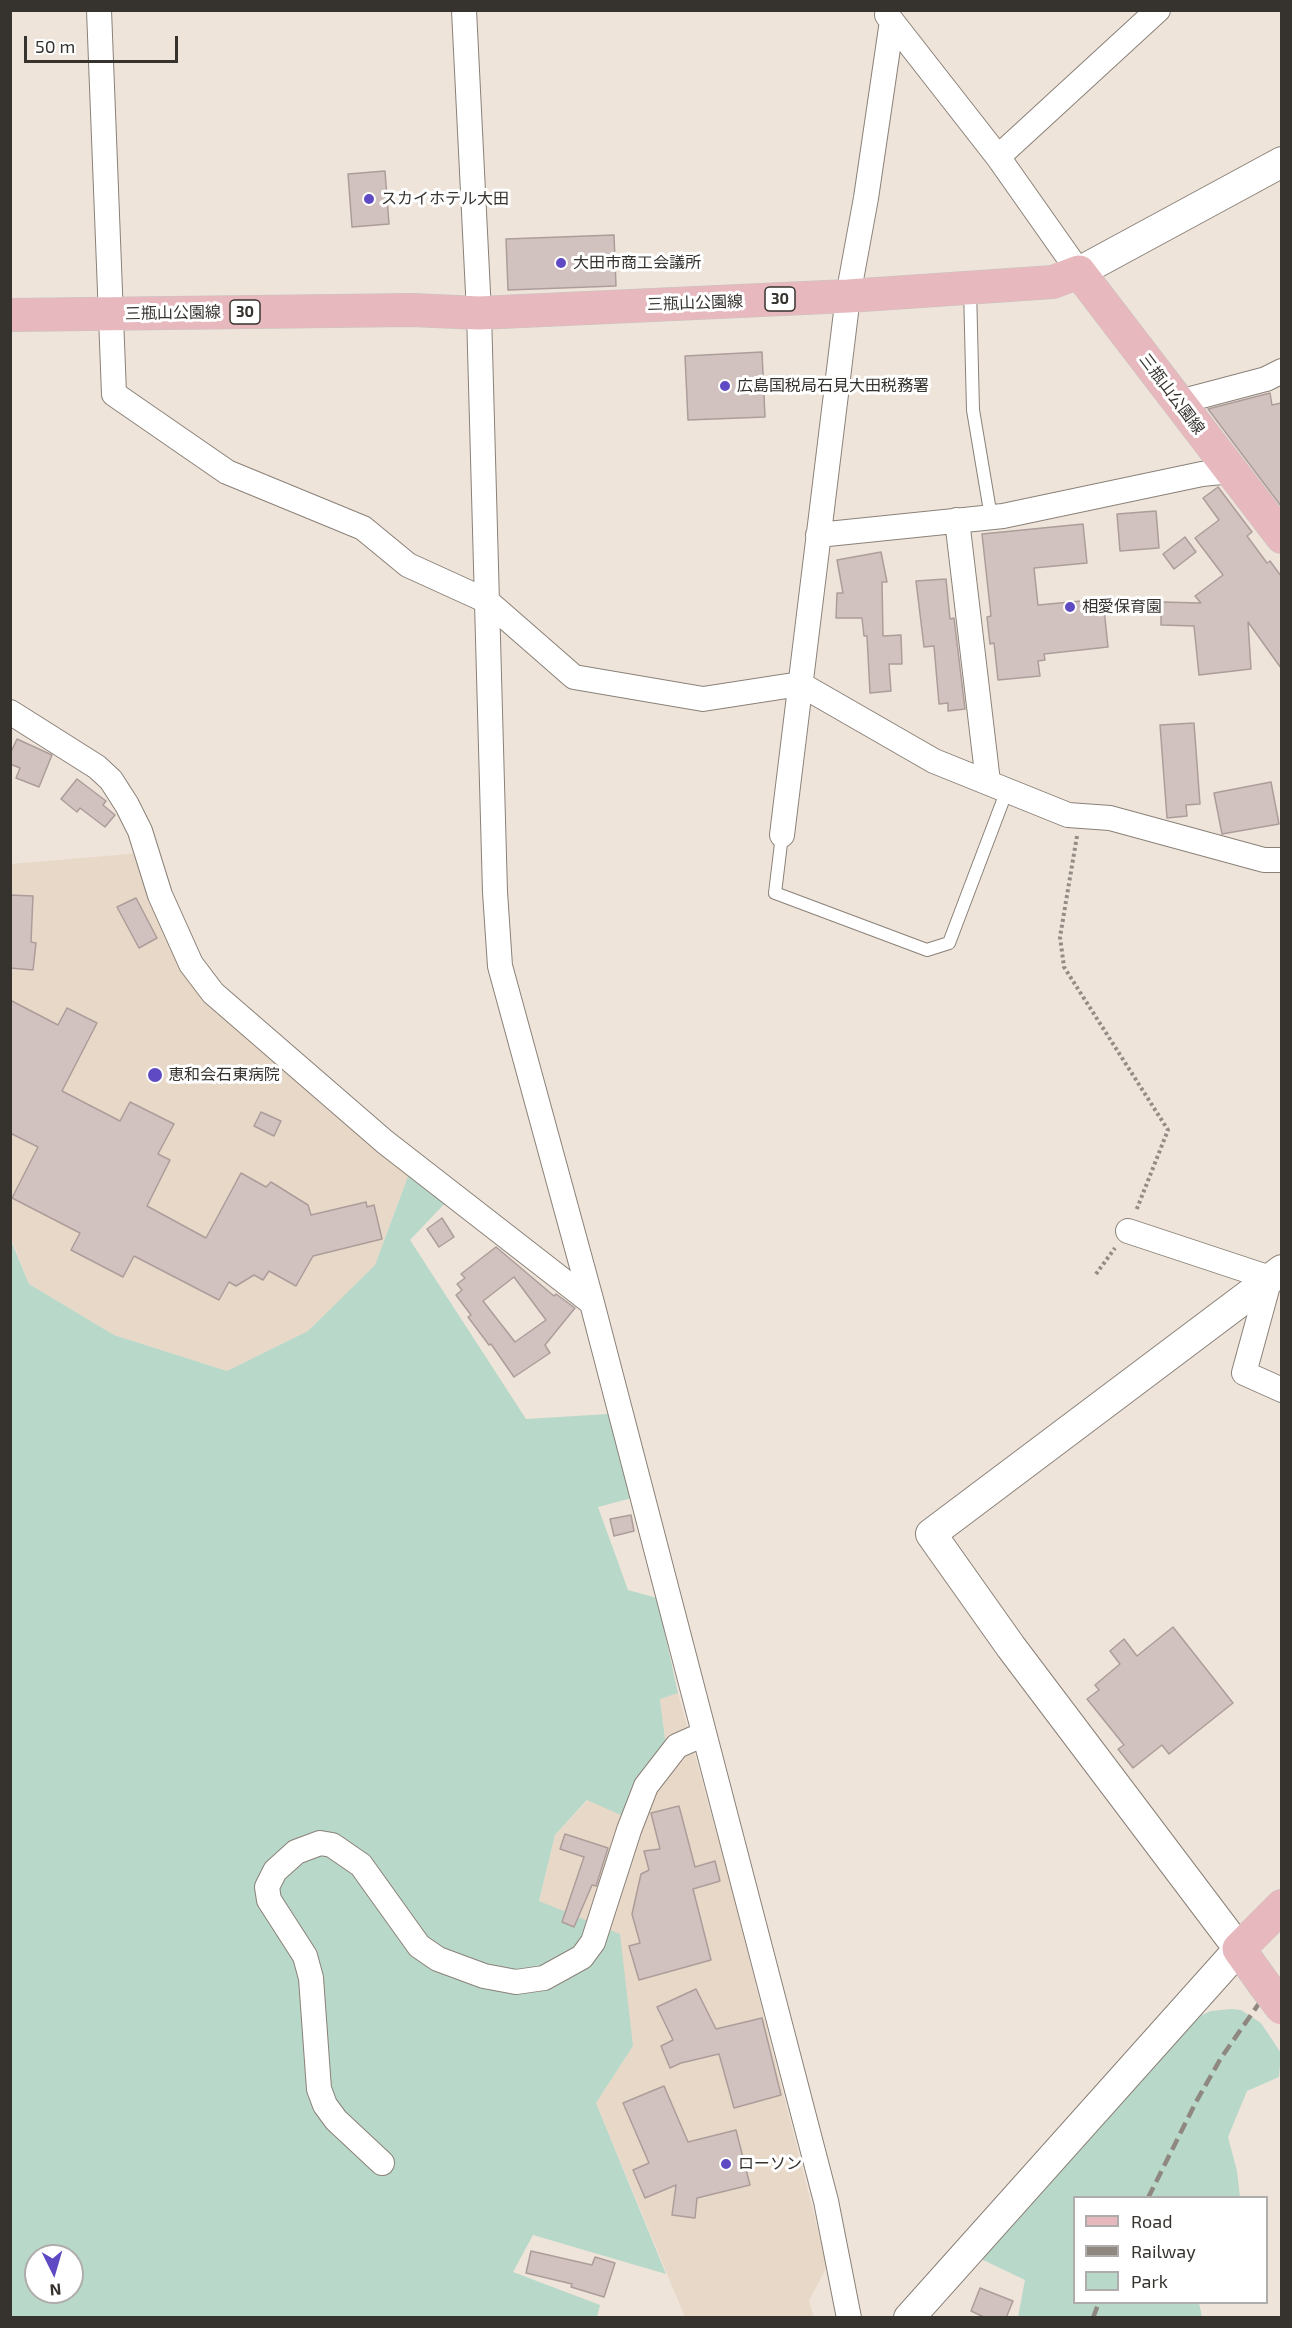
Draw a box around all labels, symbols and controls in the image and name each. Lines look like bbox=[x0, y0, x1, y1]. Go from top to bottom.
scale bar bbox=[27, 24, 182, 62]
text: 50 m bbox=[35, 35, 75, 57]
place label: スカイホテル大田 bbox=[381, 189, 509, 209]
marker: スカイホテル大田 bbox=[362, 192, 376, 206]
place label: 大田市商工会議所 bbox=[573, 253, 701, 273]
marker: 大田市商工会議所 bbox=[554, 256, 568, 270]
road number: 30 bbox=[765, 287, 795, 311]
street label: 三瓶山公園線 bbox=[647, 292, 743, 314]
road number: 30 bbox=[230, 300, 260, 324]
street label: 三瓶山公園線 bbox=[125, 303, 221, 323]
street label: 三瓶山公園線 bbox=[1135, 350, 1209, 438]
place label: 広島国税局石見大田税務署 bbox=[737, 376, 929, 396]
marker: 広島国税局石見大田税務署 bbox=[718, 379, 732, 393]
place label: 相愛保育園 bbox=[1082, 597, 1162, 617]
marker: 相愛保育園 bbox=[1063, 600, 1077, 614]
place label: 恵和会石東病院 bbox=[168, 1065, 280, 1085]
marker: 恵和会石東病院 bbox=[146, 1066, 164, 1084]
place label: ローソン bbox=[738, 2154, 802, 2174]
marker: ローソン bbox=[719, 2157, 733, 2171]
legend bbox=[1073, 2196, 1268, 2304]
text: Road bbox=[1131, 2210, 1172, 2232]
text: Railway bbox=[1131, 2240, 1196, 2262]
north arrow bbox=[24, 2244, 84, 2304]
text: Park bbox=[1131, 2270, 1168, 2292]
text: N bbox=[49, 2280, 62, 2300]

